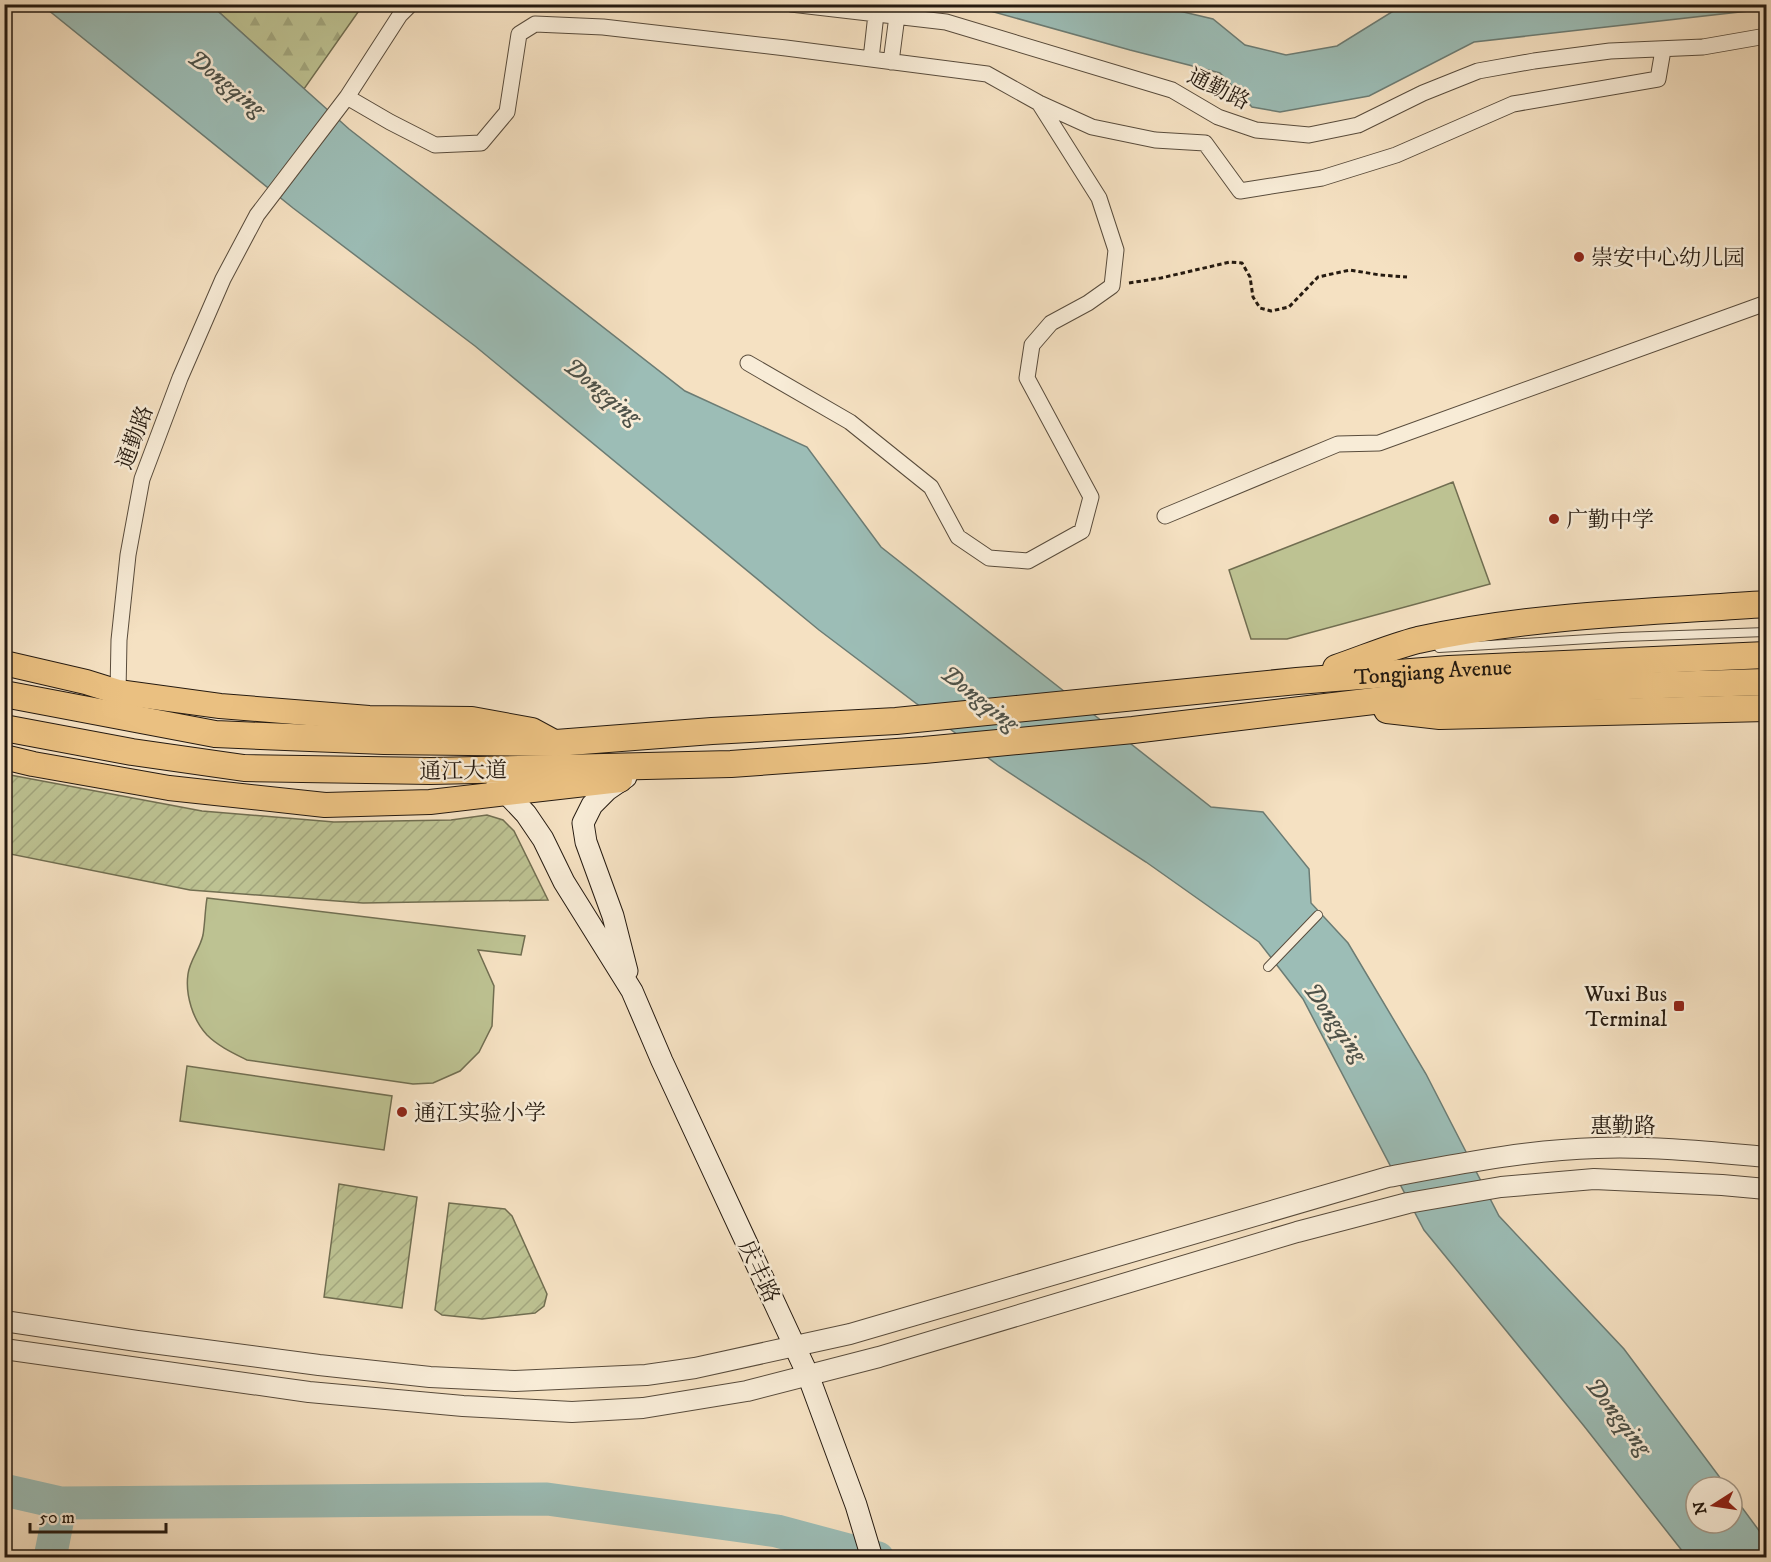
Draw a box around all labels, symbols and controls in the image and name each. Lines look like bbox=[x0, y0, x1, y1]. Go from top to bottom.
water label: Dongqing bbox=[181, 43, 273, 126]
street label: 通勤路 bbox=[1183, 63, 1254, 116]
place label: 崇安中心幼儿园 bbox=[1591, 245, 1745, 272]
marker: 崇安中心幼儿园 bbox=[1572, 250, 1586, 264]
water label: Dongqing bbox=[557, 351, 649, 434]
street label: 通勤路 bbox=[111, 402, 159, 473]
place label: 广勤中学 bbox=[1566, 507, 1654, 534]
marker: 广勤中学 bbox=[1547, 512, 1561, 526]
street label: Tongjiang Avenue bbox=[1353, 654, 1512, 691]
water label: Dongqing bbox=[934, 659, 1026, 740]
street label: 通江大道 bbox=[419, 757, 507, 786]
water label: Dongqing bbox=[1297, 977, 1375, 1070]
place label: Wuxi Bus Terminal bbox=[1583, 981, 1667, 1033]
marker: Wuxi Bus Terminal bbox=[1672, 999, 1686, 1013]
place label: 通江实验小学 bbox=[414, 1100, 546, 1127]
marker: 通江实验小学 bbox=[395, 1105, 409, 1119]
street label: 惠勤路 bbox=[1590, 1113, 1656, 1140]
street label: 庆丰路 bbox=[732, 1236, 785, 1307]
water label: Dongqing bbox=[1578, 1371, 1659, 1464]
north arrow bbox=[1684, 1475, 1744, 1535]
scale bar bbox=[30, 1496, 166, 1534]
text: N bbox=[1689, 1499, 1711, 1516]
text: 50 m bbox=[39, 1507, 75, 1529]

